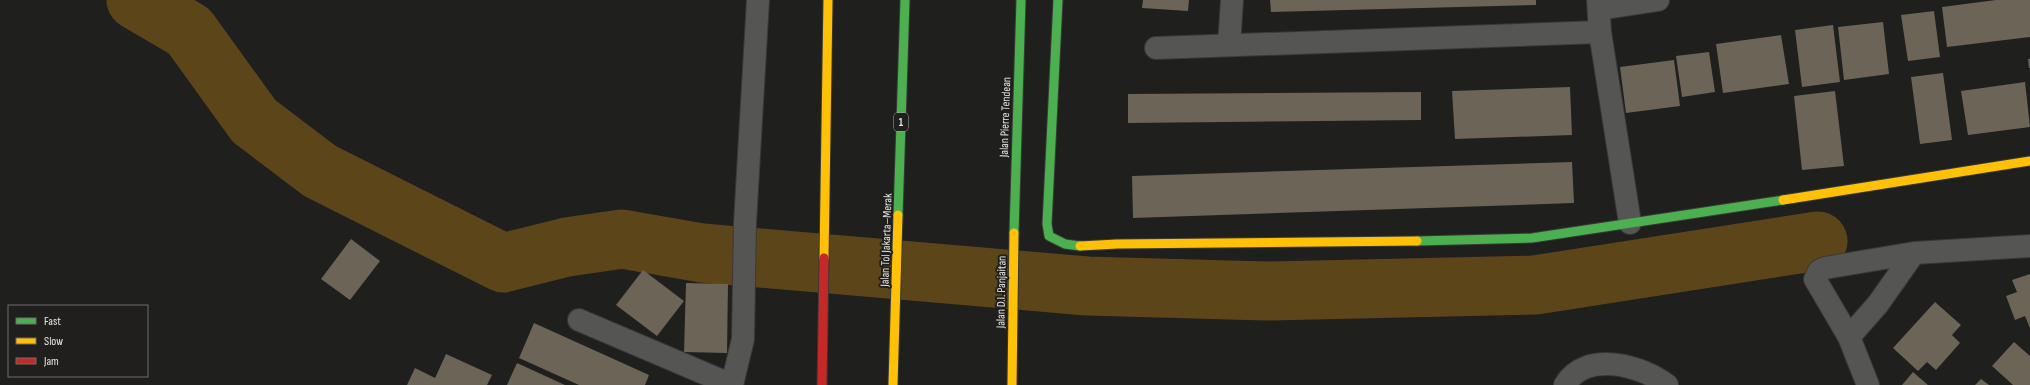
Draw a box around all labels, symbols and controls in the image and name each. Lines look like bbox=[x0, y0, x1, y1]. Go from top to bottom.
street label: Jalan Pierre Tendean bbox=[997, 77, 1014, 158]
road number: 1 bbox=[894, 113, 908, 131]
street label: Jalan Tol Jakarta–Merak bbox=[877, 193, 896, 288]
street label: Jalan D.I. Panjaitan bbox=[993, 256, 1010, 329]
legend bbox=[8, 305, 148, 377]
text: Fast bbox=[44, 314, 61, 329]
text: Slow bbox=[44, 334, 63, 349]
text: Jam bbox=[43, 354, 59, 369]

